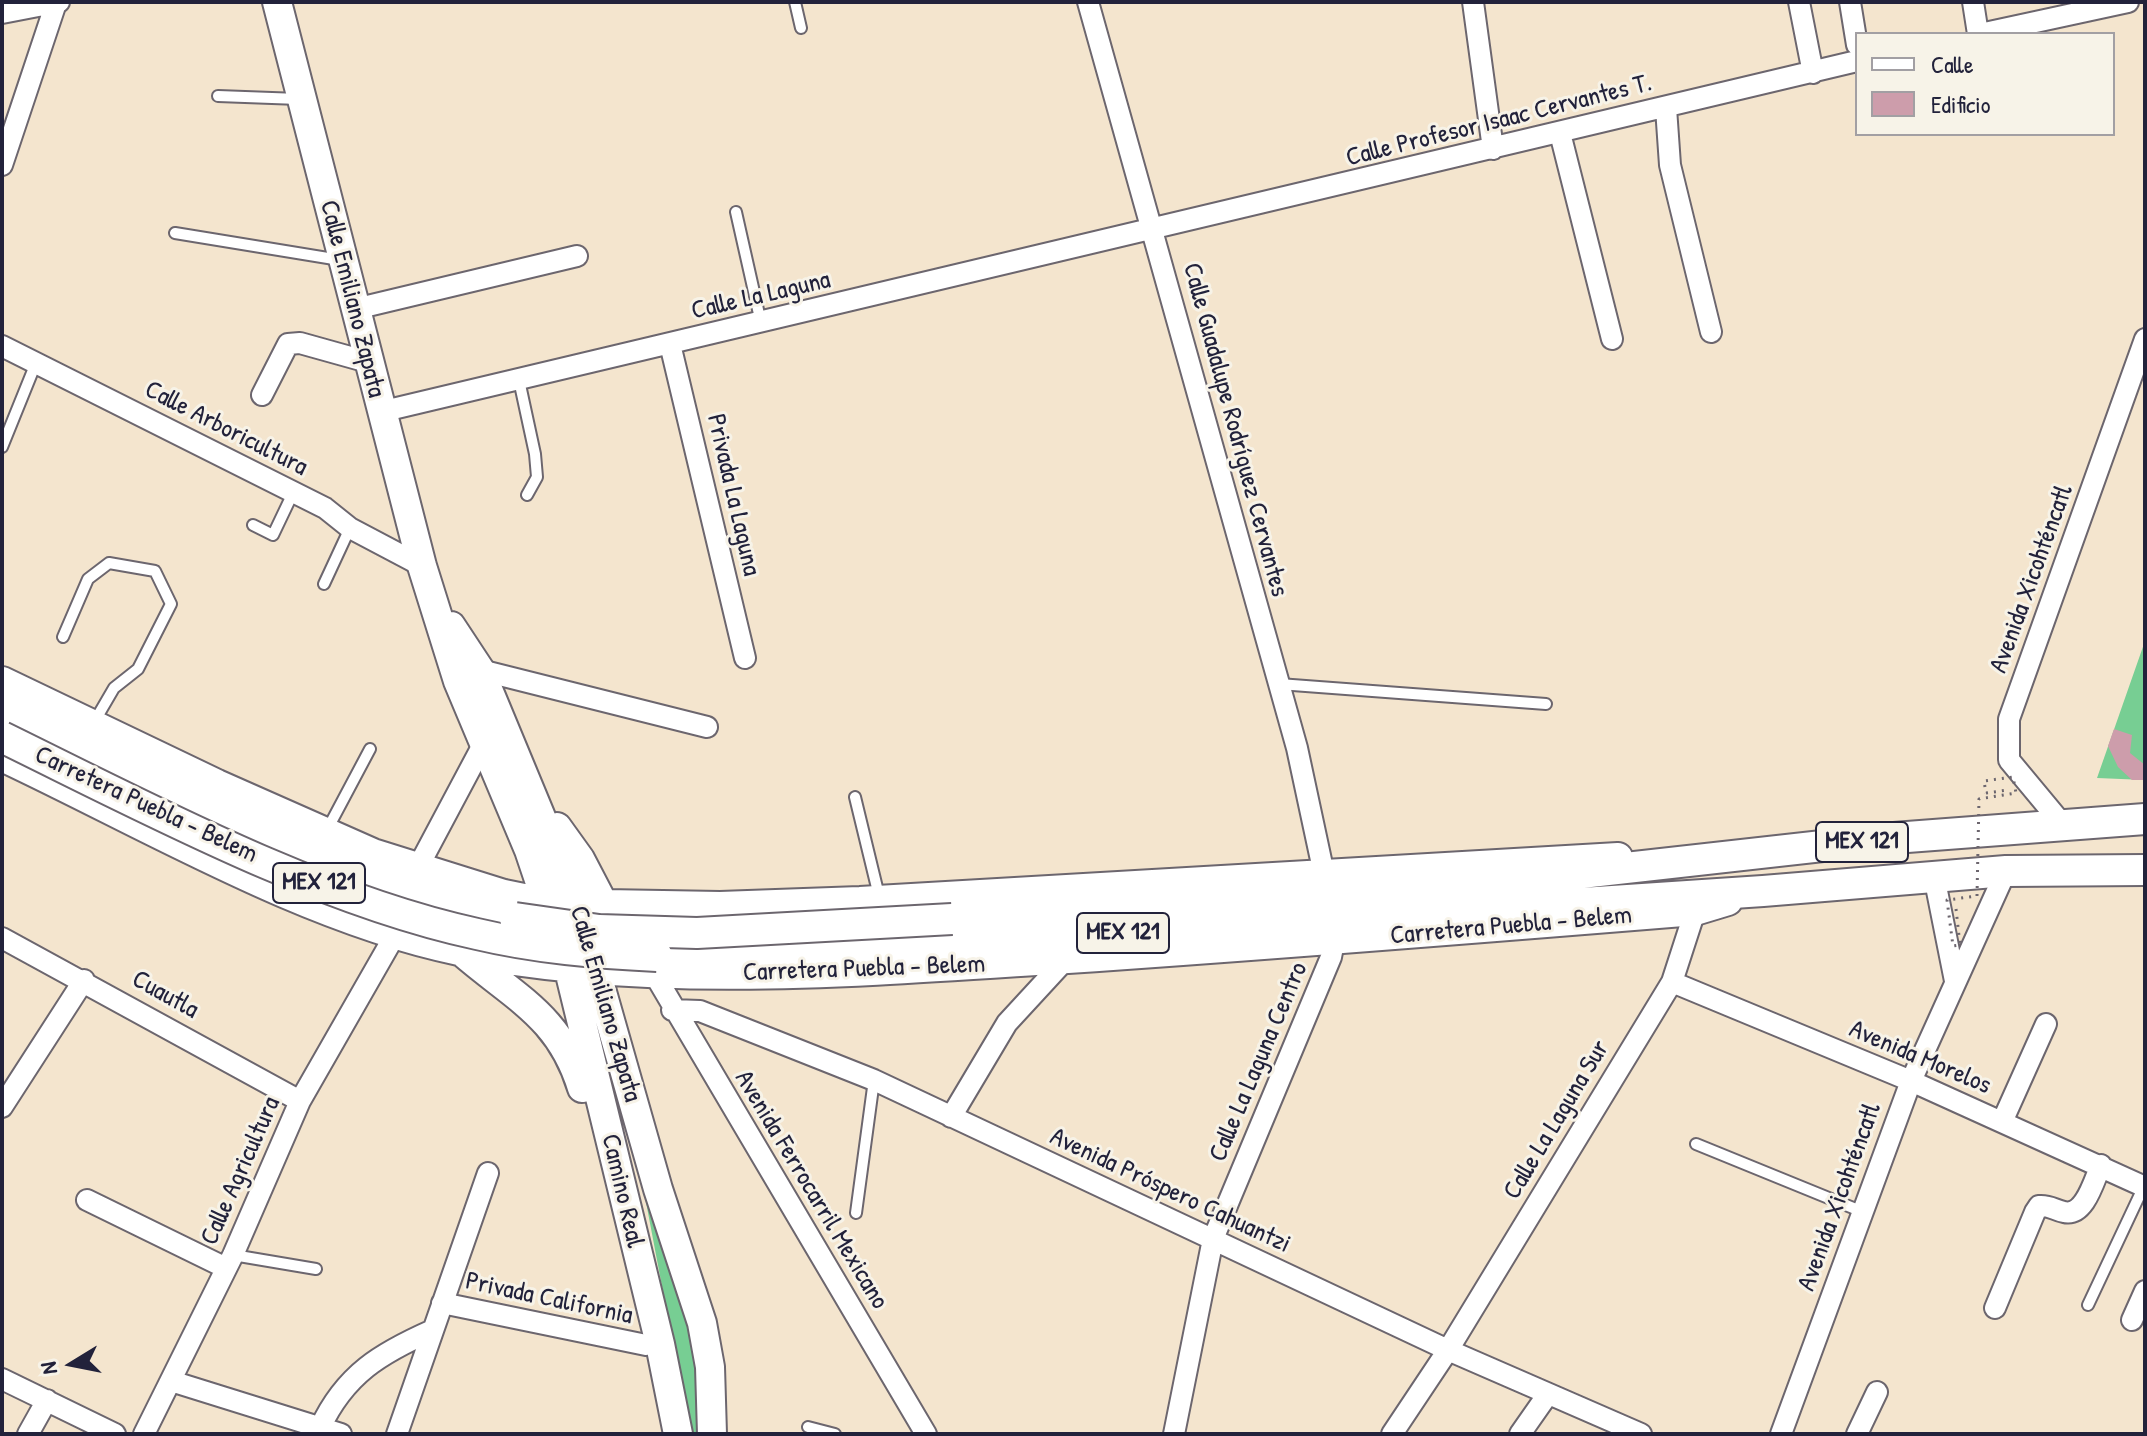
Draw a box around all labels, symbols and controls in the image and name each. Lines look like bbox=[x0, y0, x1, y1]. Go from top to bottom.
legend bbox=[1855, 32, 2115, 136]
text: Calle bbox=[1931, 48, 1973, 80]
street label: Calle Profesor Isaac Cervantes T. bbox=[1343, 68, 1655, 174]
text: Edificio bbox=[1931, 88, 1990, 120]
street label: Calle Emiliano Zapata bbox=[312, 197, 392, 401]
street label: Calle Guadalupe Rodríguez Cervantes bbox=[1175, 260, 1295, 600]
street label: Calle La Laguna bbox=[689, 265, 833, 327]
street label: Calle Arboricultura bbox=[139, 375, 313, 483]
street label: Privada La Laguna bbox=[699, 411, 767, 579]
street label: Avenida Xicohténcatl bbox=[1984, 481, 2080, 677]
street label: Carretera Puebla - Belem bbox=[30, 740, 262, 870]
road number: MEX 121 bbox=[1816, 822, 1908, 862]
road number: MEX 121 bbox=[273, 863, 365, 903]
street label: Carretera Puebla - Belem bbox=[1389, 900, 1633, 952]
street label: Calle Emiliano Zapata bbox=[562, 903, 648, 1105]
road number: MEX 121 bbox=[1077, 913, 1169, 953]
street label: Carretera Puebla - Belem bbox=[742, 949, 986, 989]
street label: Calle La Laguna Centro bbox=[1203, 958, 1315, 1166]
street label: Cuautla bbox=[126, 964, 204, 1026]
street label: Avenida Morelos bbox=[1844, 1014, 1996, 1102]
street label: Calle La Laguna Sur bbox=[1497, 1035, 1617, 1205]
street label: Avenida Ferrocarril Mexicano bbox=[727, 1065, 895, 1315]
street label: Calle Agricultura bbox=[194, 1092, 288, 1250]
street label: Avenida Xicohténcatl bbox=[1792, 1099, 1888, 1295]
street label: Avenida Próspero Cahuantzi bbox=[1045, 1122, 1295, 1260]
street label: Camino Real bbox=[594, 1131, 650, 1251]
street label: Privada California bbox=[463, 1266, 635, 1332]
north arrow bbox=[32, 1324, 112, 1404]
text: N bbox=[33, 1360, 64, 1377]

